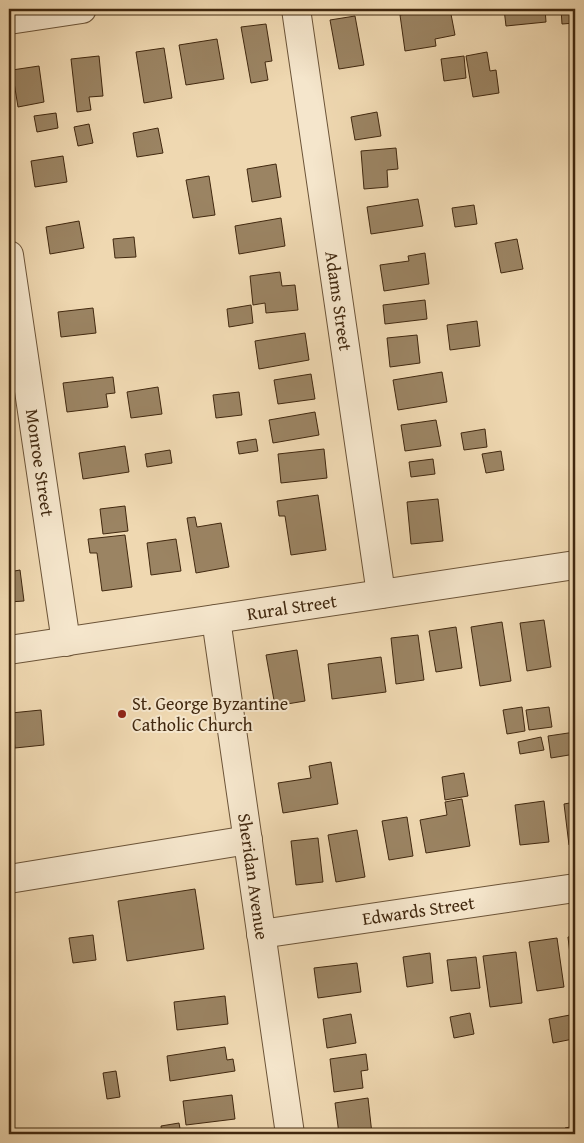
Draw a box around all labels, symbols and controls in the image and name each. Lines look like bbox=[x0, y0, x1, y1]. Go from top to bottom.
street label: Adams Street bbox=[318, 249, 360, 353]
street label: Monroe Street bbox=[19, 407, 61, 519]
street label: Rural Street bbox=[245, 587, 339, 627]
place label: St. George Byzantine Catholic Church bbox=[132, 690, 288, 738]
marker: St. George Byzantine Catholic Church bbox=[116, 708, 128, 720]
street label: Sheridan Avenue bbox=[231, 811, 276, 941]
street label: Edwards Street bbox=[360, 889, 477, 932]

